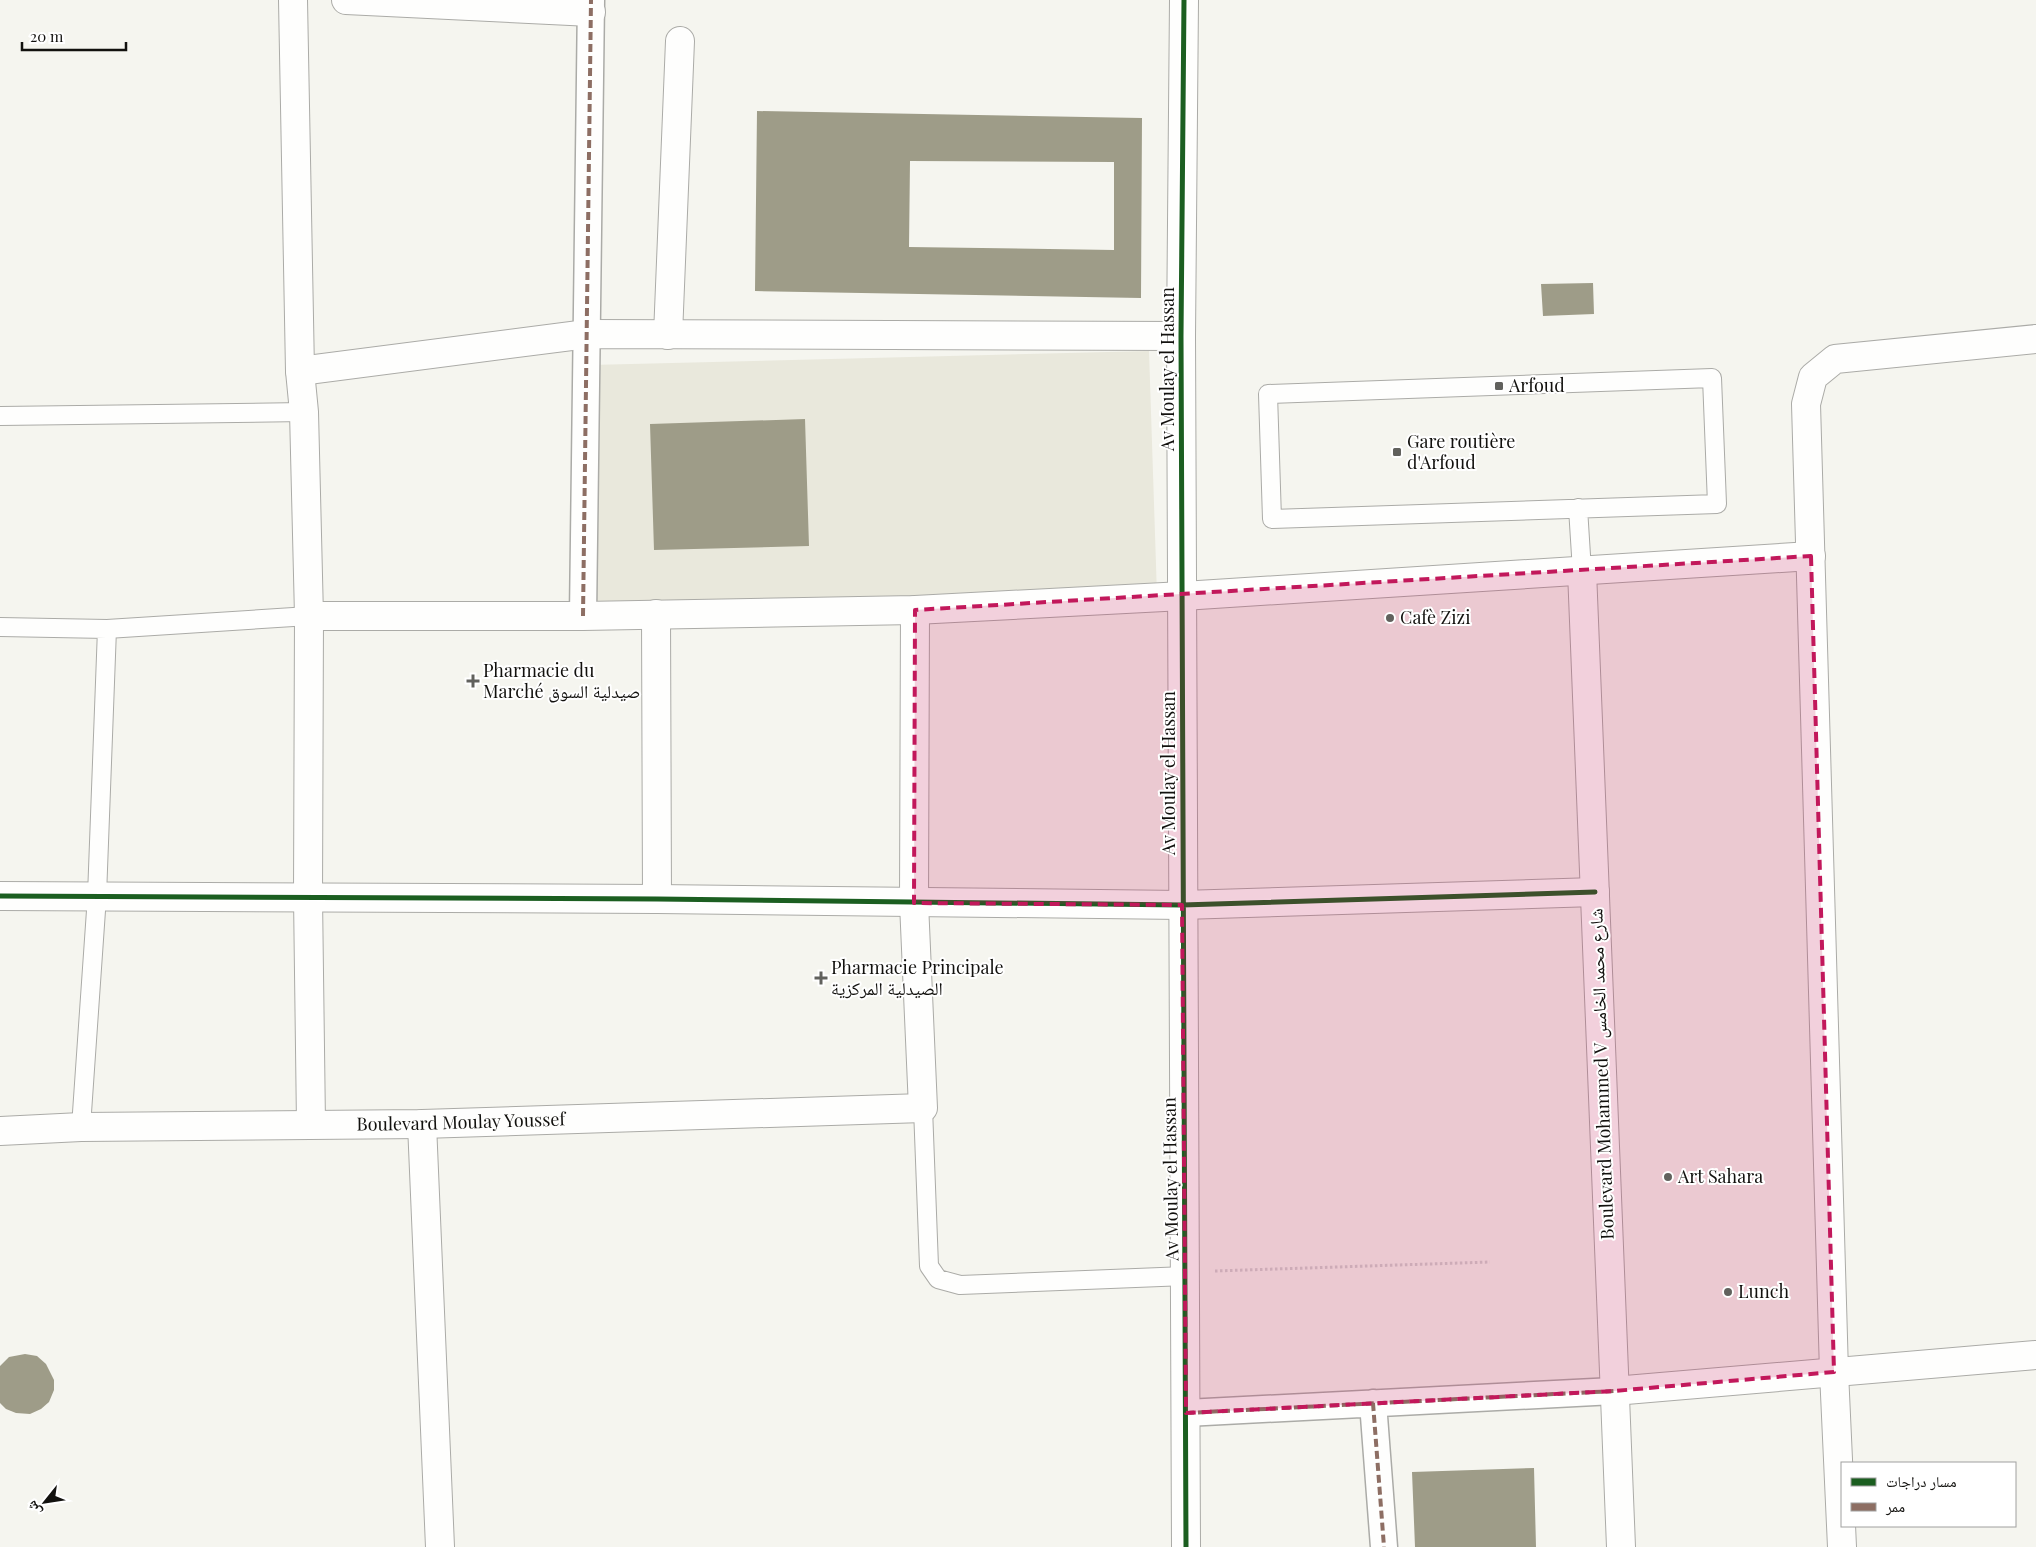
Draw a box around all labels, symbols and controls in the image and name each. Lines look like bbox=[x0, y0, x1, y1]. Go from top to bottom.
scale bar bbox=[22, 20, 126, 52]
text: 20 m bbox=[30, 26, 64, 46]
street label: Av Moulay el Hassan bbox=[1155, 287, 1179, 452]
place label: Arfoud bbox=[1508, 373, 1565, 397]
marker: Arfoud bbox=[1493, 380, 1505, 392]
place label: Gare routière d'Arfoud bbox=[1407, 429, 1515, 474]
marker: Gare routière d'Arfoud bbox=[1391, 446, 1403, 458]
place label: Cafè Zizi bbox=[1400, 605, 1470, 629]
marker: Cafè Zizi bbox=[1384, 612, 1396, 624]
place label: Pharmacie du Marché صيدلية السوق bbox=[483, 658, 640, 703]
marker: Pharmacie du Marché صيدلية السوق bbox=[467, 675, 479, 687]
street label: Av Moulay el Hassan bbox=[1156, 691, 1180, 856]
street label: Boulevard Mohammed V شارع محمد الخامس bbox=[1583, 908, 1619, 1240]
place label: Pharmacie Principale الصيدلية المركزية bbox=[831, 955, 1004, 1000]
marker: Pharmacie Principale الصيدلية المركزية bbox=[815, 972, 827, 984]
street label: Av Moulay el Hassan bbox=[1157, 1097, 1183, 1262]
street label: Boulevard Moulay Youssef bbox=[356, 1106, 568, 1136]
place label: Art Sahara bbox=[1677, 1164, 1763, 1188]
marker: Art Sahara bbox=[1662, 1171, 1674, 1183]
place label: Lunch bbox=[1738, 1279, 1790, 1303]
marker: Lunch bbox=[1722, 1286, 1734, 1298]
legend bbox=[1841, 1462, 2016, 1527]
text: مسار دراجات bbox=[1886, 1471, 1957, 1491]
north arrow bbox=[20, 1477, 70, 1527]
text: ممر bbox=[1885, 1496, 1905, 1516]
text: ش bbox=[21, 1497, 45, 1520]

